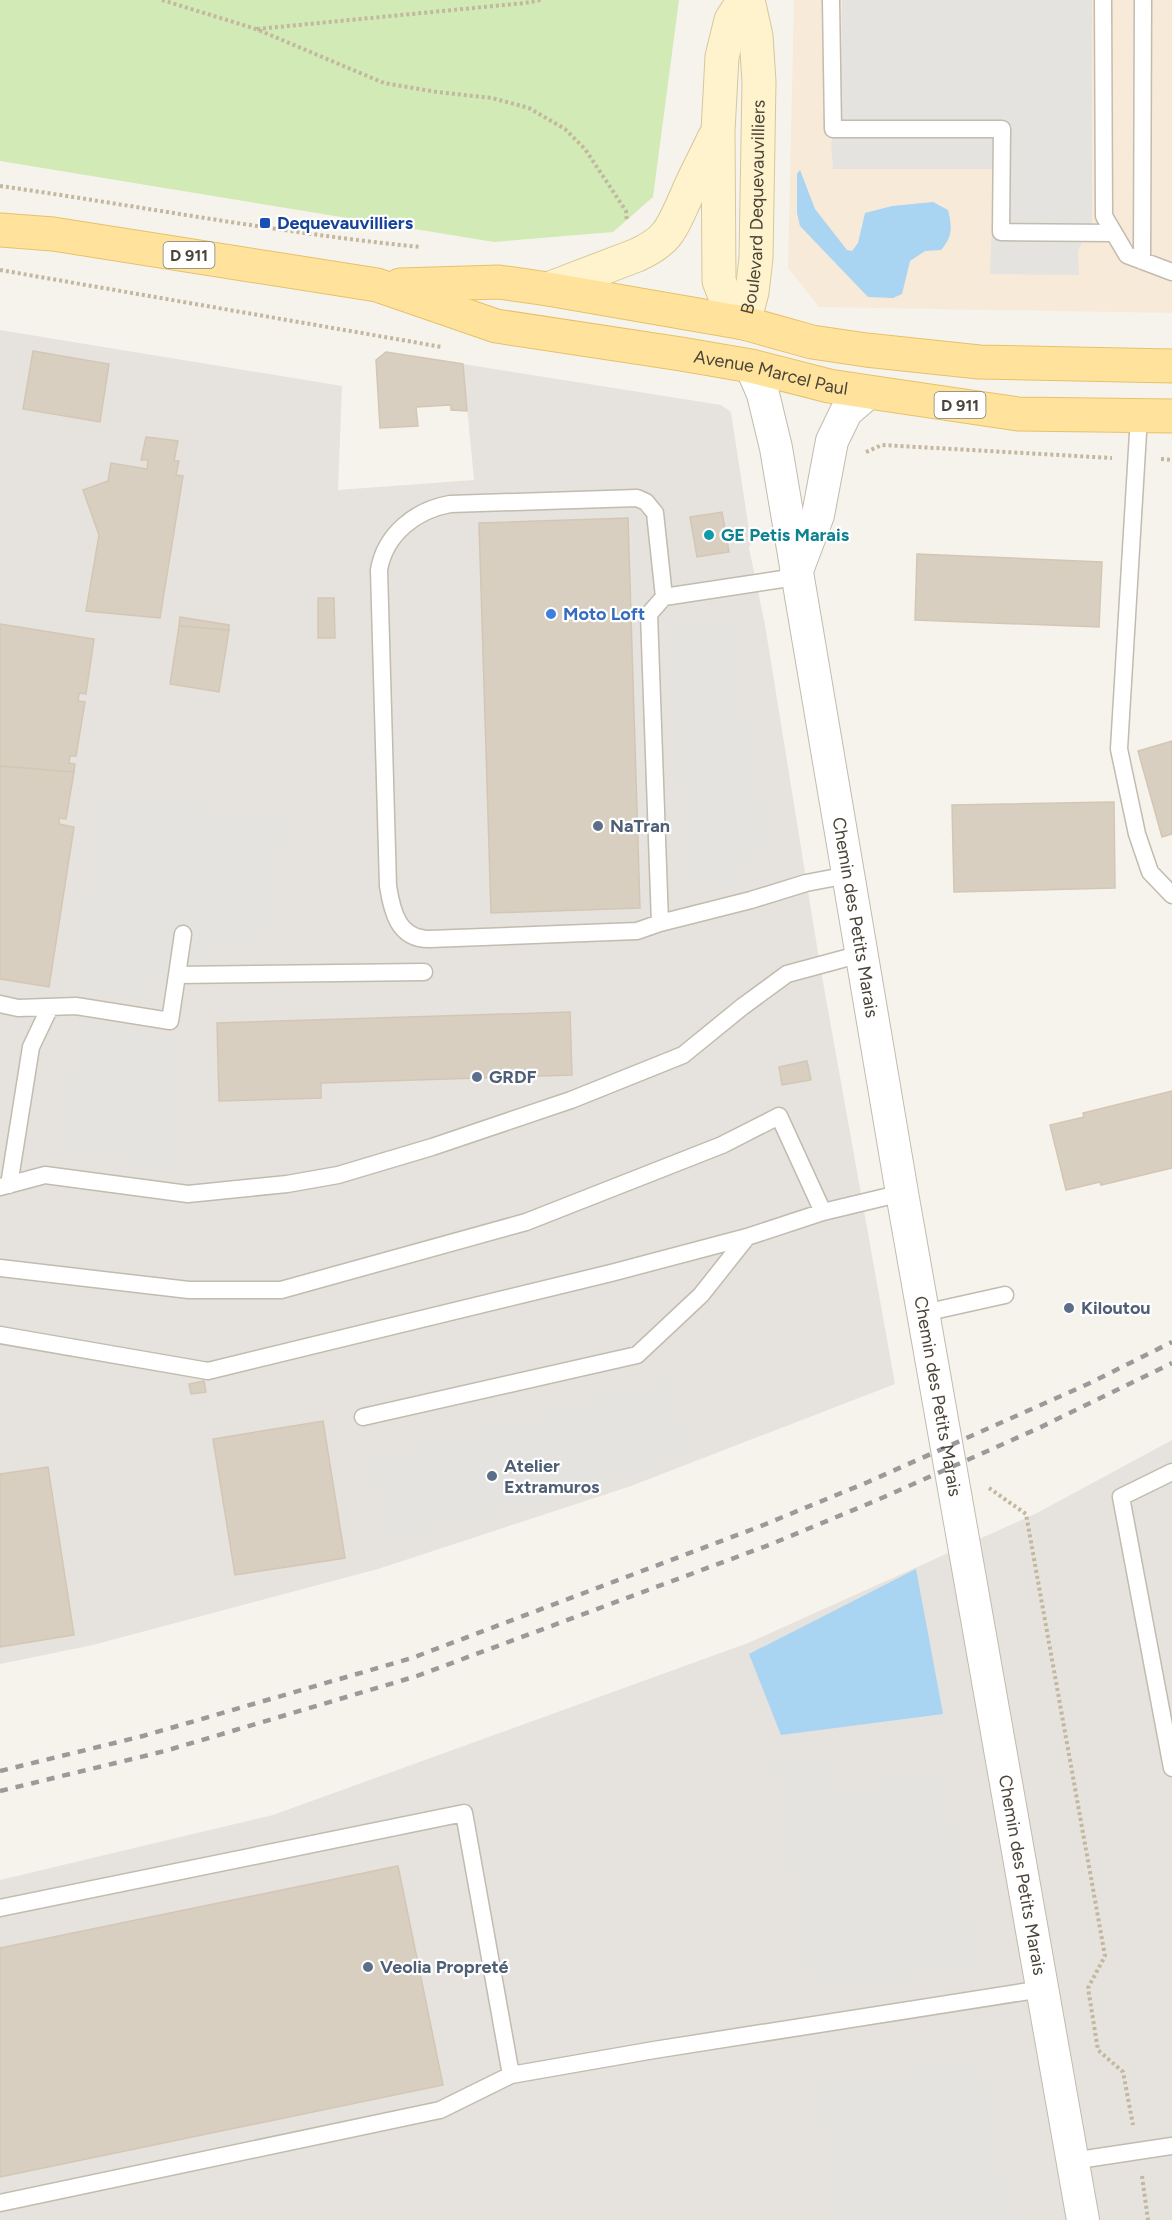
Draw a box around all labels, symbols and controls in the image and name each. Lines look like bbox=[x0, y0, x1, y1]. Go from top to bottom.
street label: Boulevard Dequevauvilliers bbox=[736, 99, 770, 317]
place label: Dequevauvilliers bbox=[277, 212, 414, 234]
marker: Dequevauvilliers bbox=[258, 216, 272, 230]
road number: D 911 bbox=[164, 242, 214, 268]
street label: Avenue Marcel Paul bbox=[692, 345, 849, 400]
road number: D 911 bbox=[934, 392, 986, 418]
place label: GE Petis Marais bbox=[721, 524, 850, 546]
marker: GE Petis Marais bbox=[702, 528, 716, 542]
place label: Moto Loft bbox=[563, 603, 645, 625]
marker: Moto Loft bbox=[544, 607, 558, 621]
place label: NaTran bbox=[610, 815, 670, 837]
street label: Chemin des Petits Marais bbox=[828, 815, 883, 1019]
marker: NaTran bbox=[591, 819, 605, 833]
place label: GRDF bbox=[489, 1066, 537, 1088]
marker: GRDF bbox=[470, 1070, 484, 1084]
street label: Chemin des Petits Marais bbox=[909, 1294, 966, 1498]
place label: Kiloutou bbox=[1081, 1297, 1151, 1319]
marker: Kiloutou bbox=[1062, 1301, 1076, 1315]
place label: Atelier Extramuros bbox=[504, 1455, 600, 1498]
marker: Atelier Extramuros bbox=[485, 1469, 499, 1483]
street label: Chemin des Petits Marais bbox=[994, 1773, 1051, 1977]
place label: Veolia Propreté bbox=[380, 1956, 509, 1978]
marker: Veolia Propreté bbox=[361, 1960, 375, 1974]

